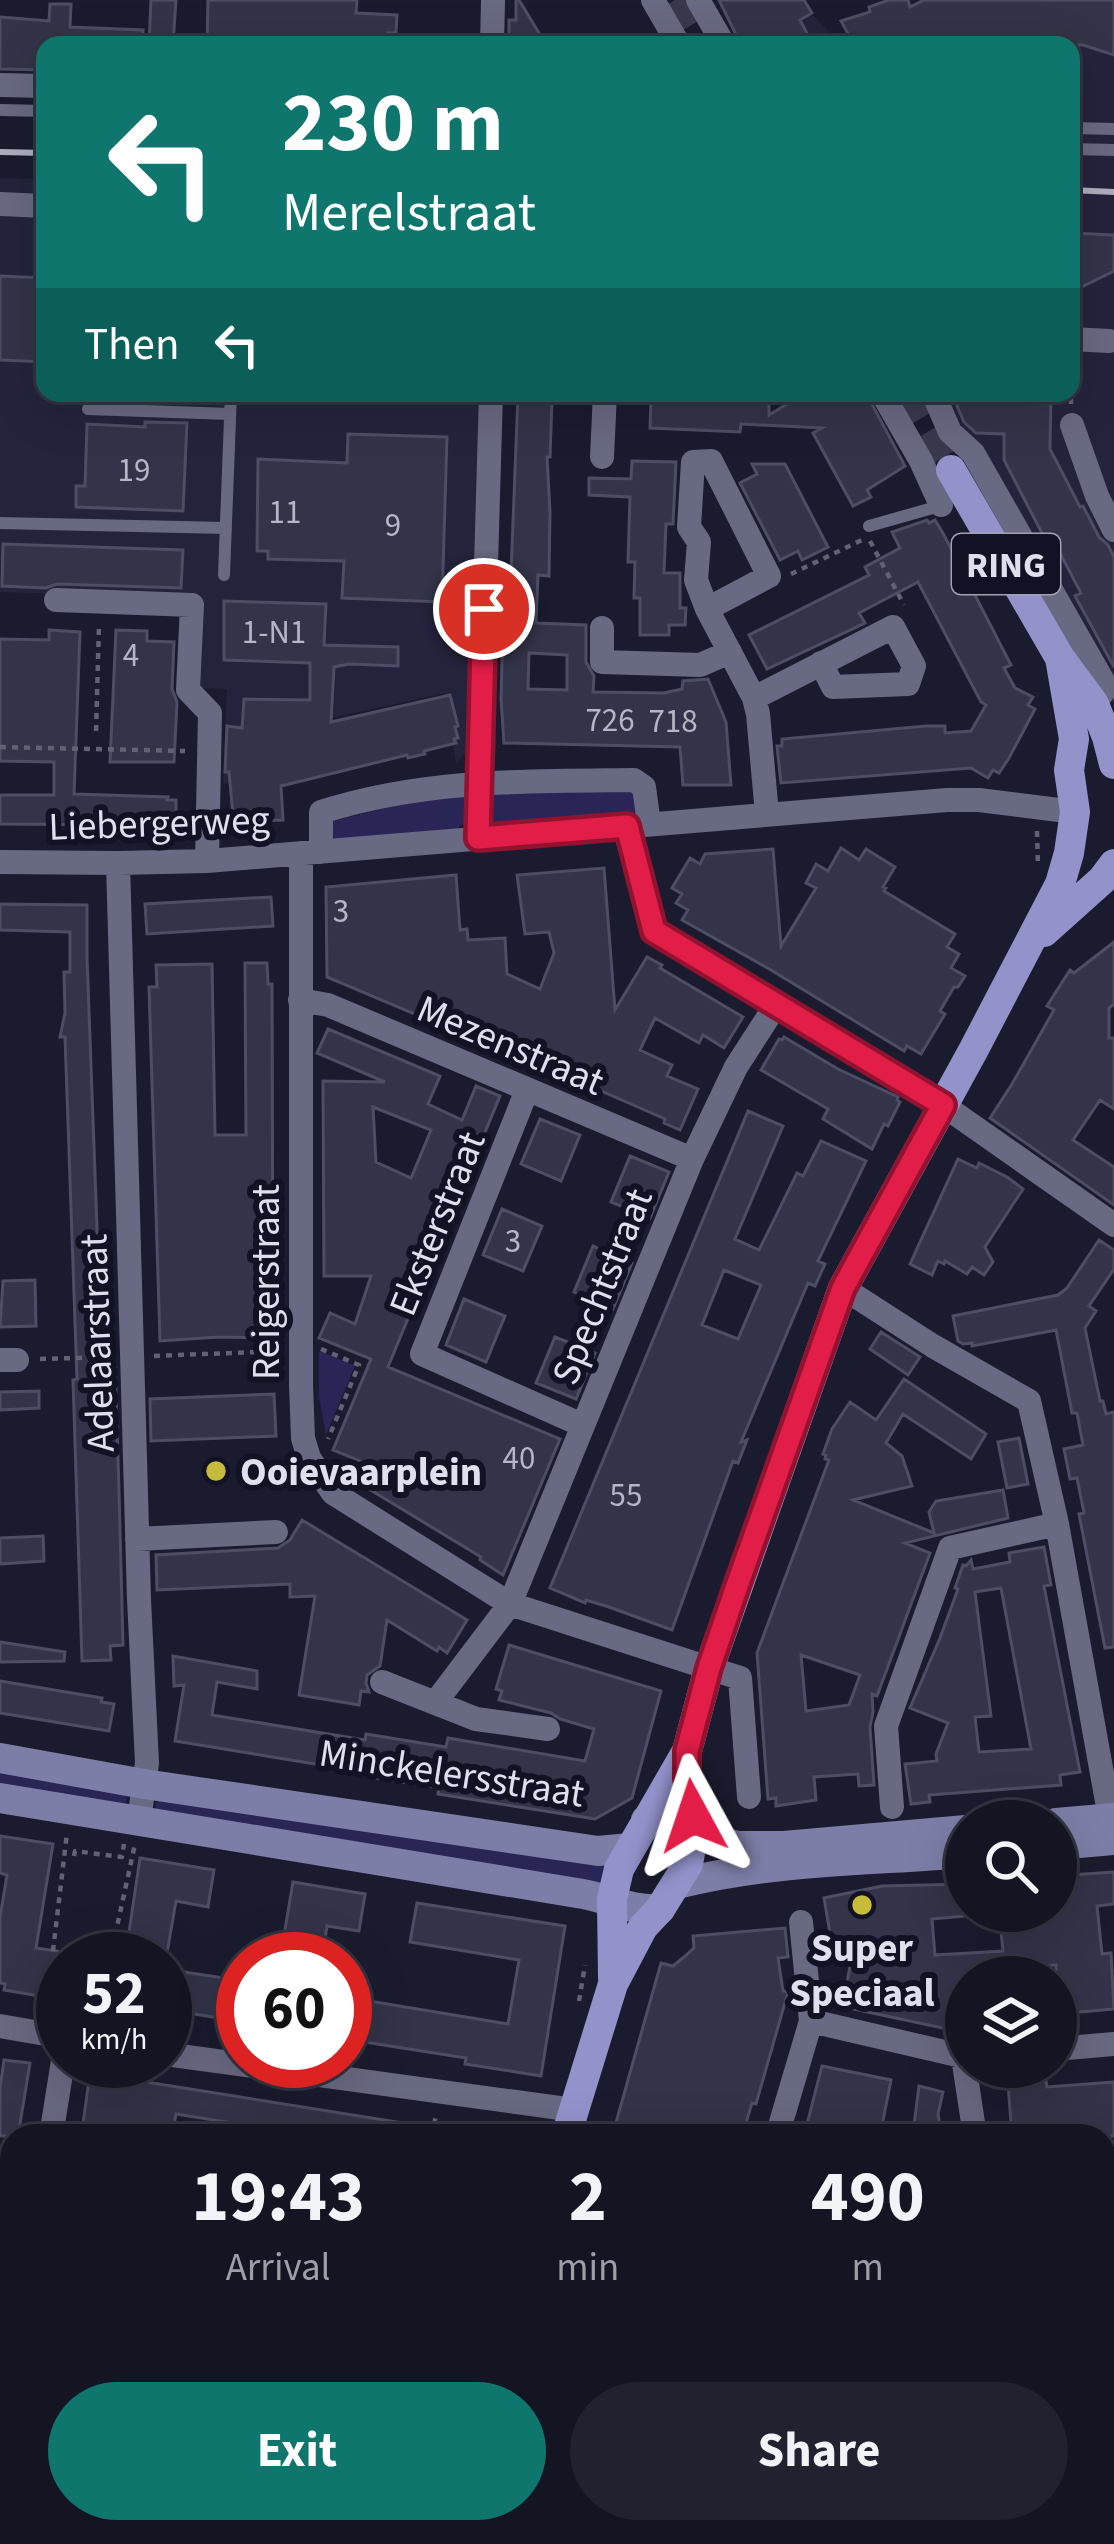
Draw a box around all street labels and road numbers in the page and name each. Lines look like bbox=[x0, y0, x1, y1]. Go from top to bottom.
road number: RING bbox=[952, 534, 1060, 594]
street label: Liebergerweg bbox=[48, 792, 271, 856]
street label: Mezenstraat bbox=[408, 981, 612, 1110]
street label: Eksterstraat bbox=[376, 1123, 500, 1324]
street label: Spechtstraat bbox=[538, 1180, 668, 1393]
street label: Reigerstraat bbox=[239, 1184, 295, 1380]
street label: Adelaarstraat bbox=[66, 1233, 130, 1453]
street label: Minckelersstraat bbox=[315, 1725, 588, 1823]

